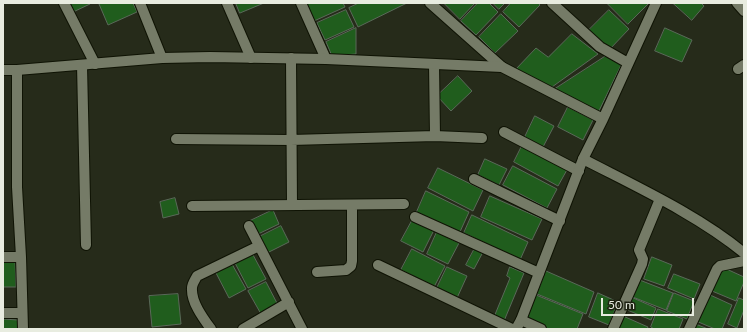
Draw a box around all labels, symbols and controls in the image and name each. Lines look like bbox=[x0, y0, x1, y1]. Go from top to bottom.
scale bar bbox=[603, 290, 696, 316]
text: 50 m bbox=[608, 297, 635, 312]

